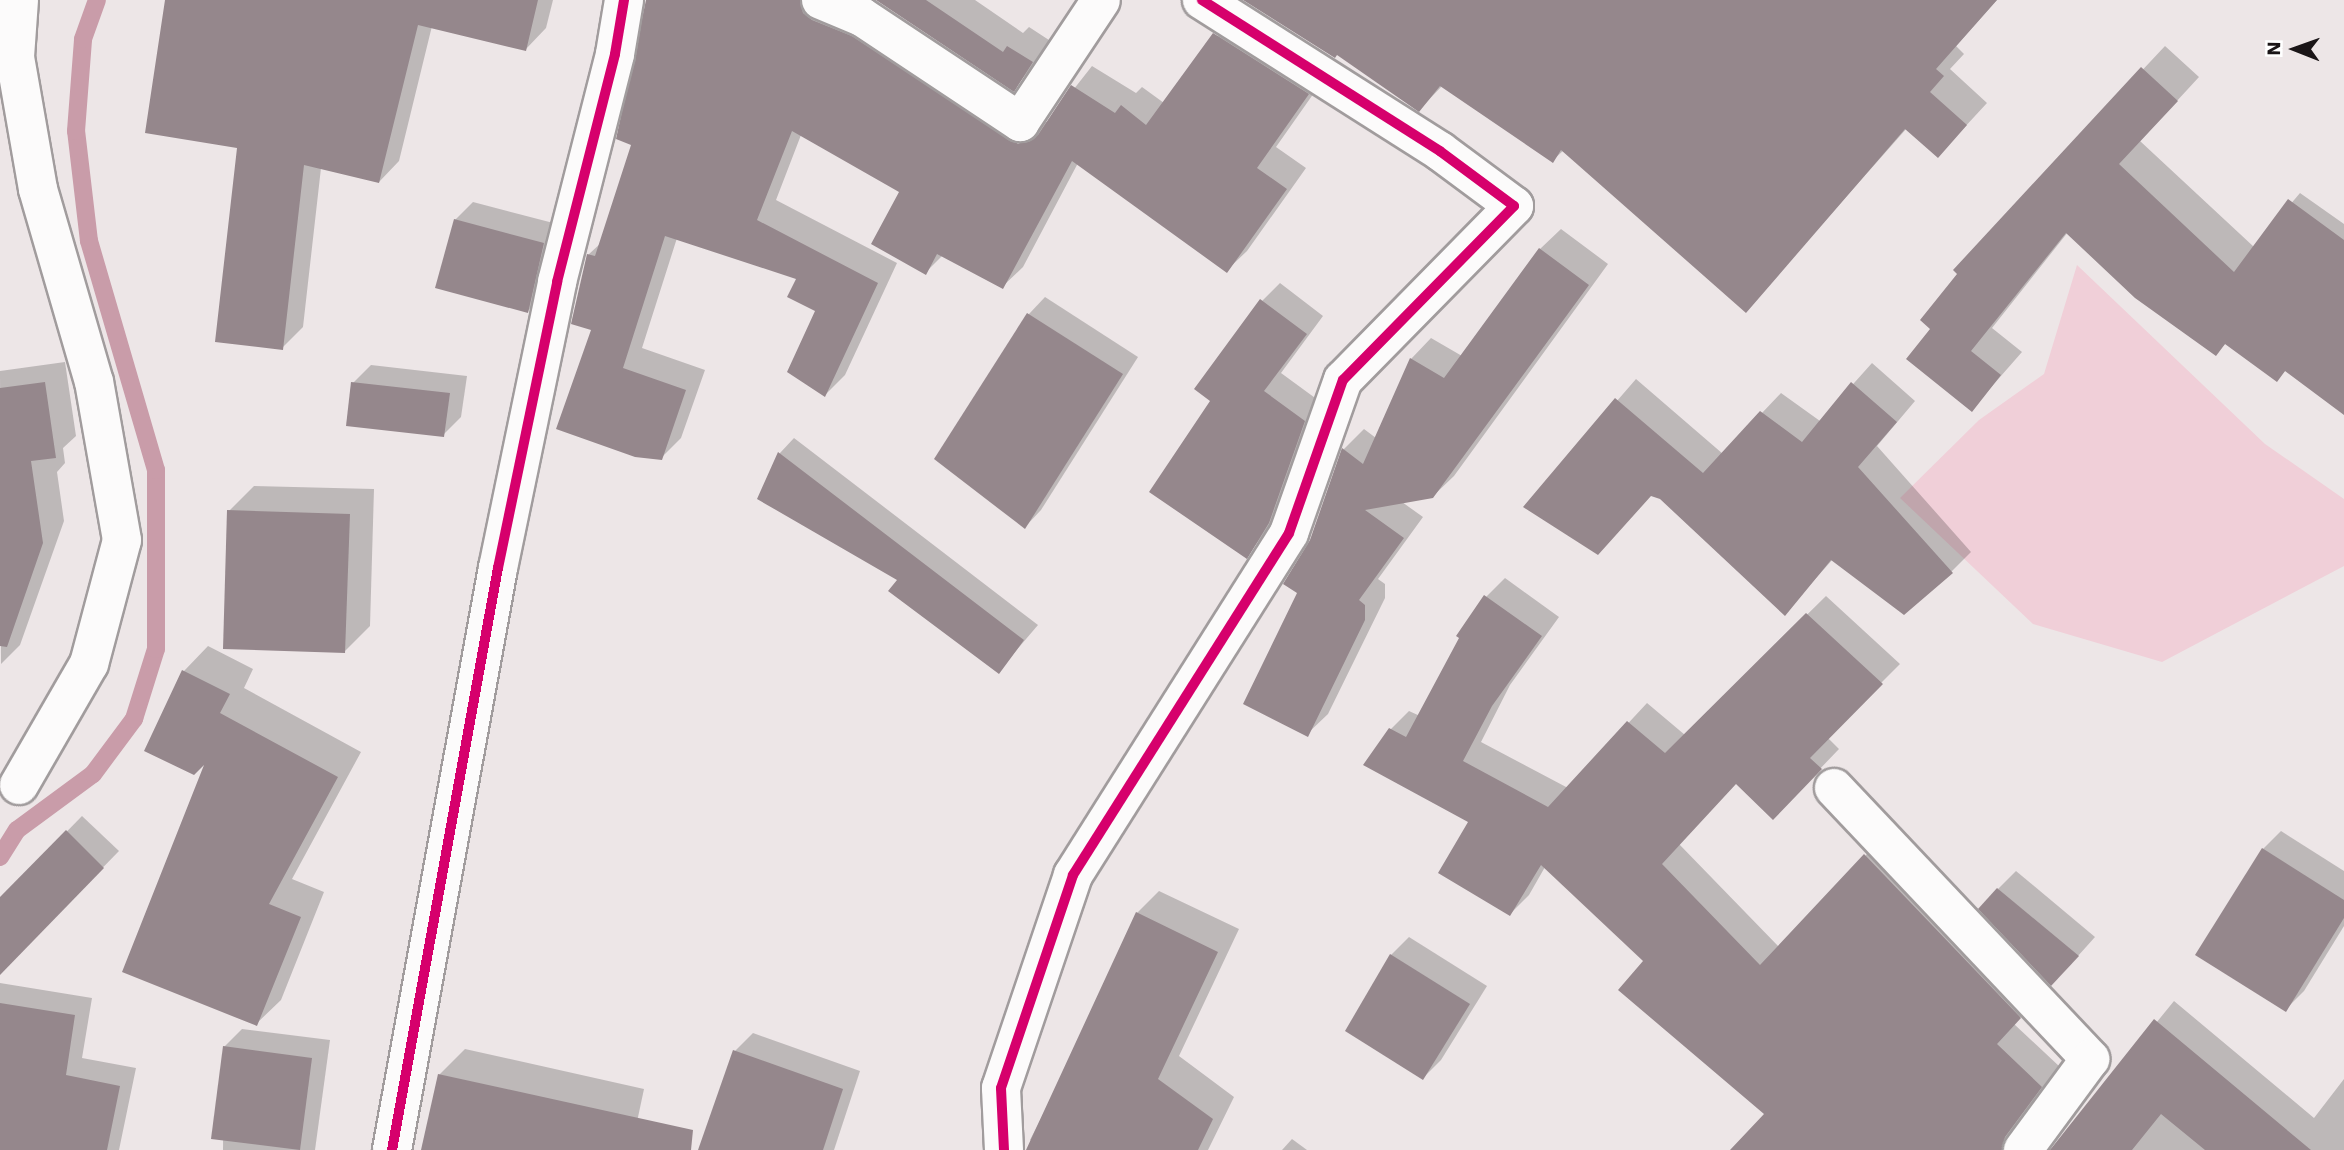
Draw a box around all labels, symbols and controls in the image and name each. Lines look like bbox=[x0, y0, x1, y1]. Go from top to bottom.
north arrow bbox=[2260, 14, 2330, 84]
text: N bbox=[2262, 41, 2285, 56]

